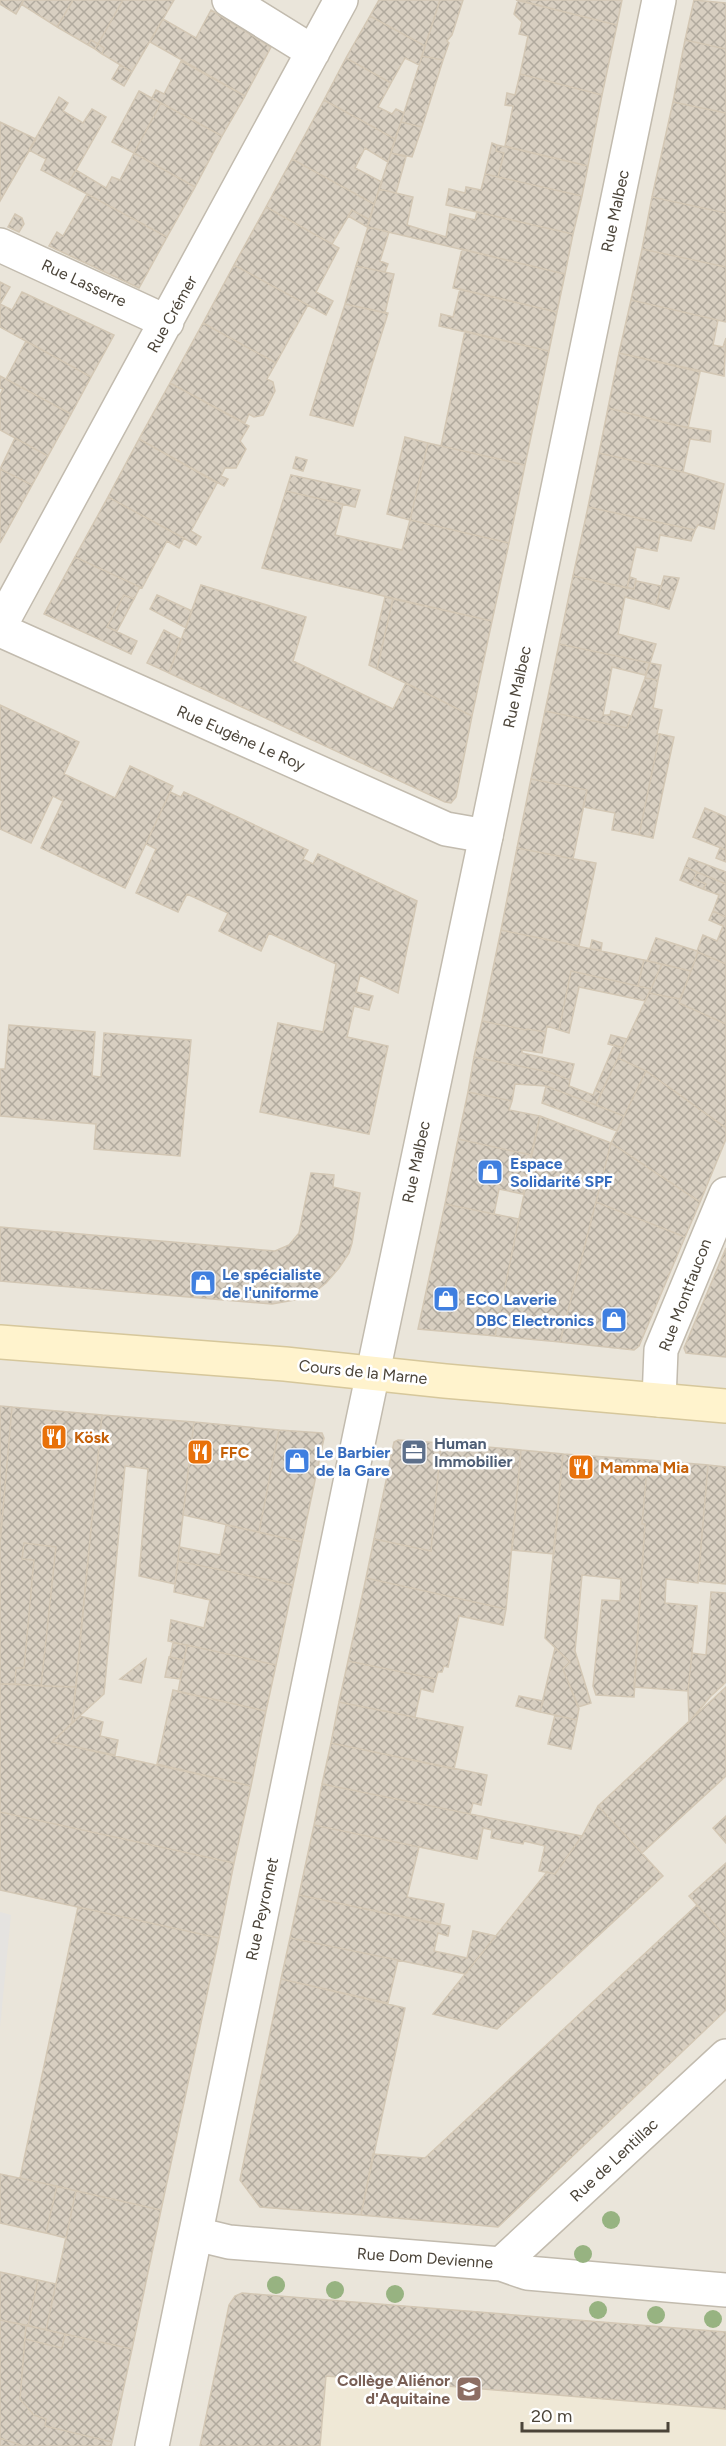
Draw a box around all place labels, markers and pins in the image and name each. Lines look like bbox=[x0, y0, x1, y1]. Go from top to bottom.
place label: Espace Solidarité SPF bbox=[510, 1154, 613, 1191]
shop icon: Espace Solidarité SPF bbox=[475, 1157, 505, 1187]
place label: Le spécialiste de l'uniforme bbox=[222, 1265, 322, 1302]
shop icon: Le spécialiste de l'uniforme bbox=[188, 1268, 218, 1298]
shop icon: ECO Laverie bbox=[431, 1284, 461, 1314]
place label: ECO Laverie bbox=[466, 1290, 557, 1309]
shop icon: DBC Electronics bbox=[599, 1305, 629, 1335]
place label: DBC Electronics bbox=[475, 1311, 595, 1330]
restaurant icon: Kösk bbox=[39, 1422, 69, 1452]
place label: Kösk bbox=[74, 1428, 110, 1447]
place label: Human Immobilier bbox=[434, 1434, 513, 1471]
restaurant icon: FFC bbox=[185, 1437, 215, 1467]
office icon: Human Immobilier bbox=[399, 1437, 429, 1467]
place label: FFC bbox=[220, 1443, 250, 1462]
place label: Le Barbier de la Gare bbox=[316, 1443, 390, 1480]
shop icon: Le Barbier de la Gare bbox=[282, 1446, 312, 1476]
restaurant icon: Mamma Mia bbox=[566, 1452, 596, 1482]
place label: Mamma Mia bbox=[600, 1458, 689, 1477]
place label: Collège Aliénor d'Aquitaine bbox=[337, 2371, 450, 2408]
school or university icon: Collège Aliénor d'Aquitaine bbox=[454, 2374, 484, 2404]

